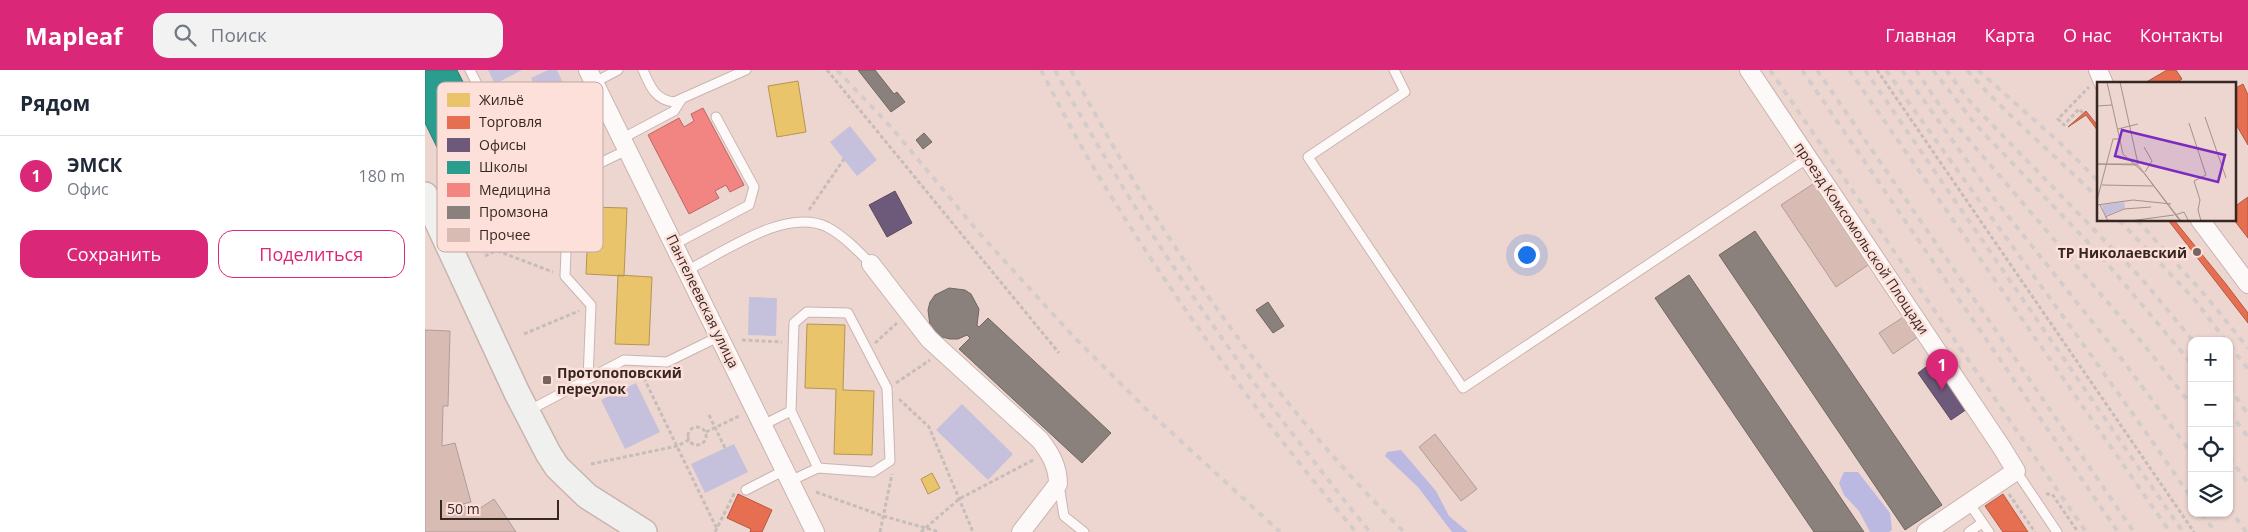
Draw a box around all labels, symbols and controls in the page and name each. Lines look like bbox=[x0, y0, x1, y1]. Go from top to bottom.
search box bbox=[153, 13, 503, 58]
text: Mapleaf bbox=[25, 19, 123, 52]
icon: search bbox=[171, 21, 199, 49]
text: Поиск bbox=[211, 22, 267, 48]
text: Главная bbox=[1885, 23, 1957, 47]
text: Карта bbox=[1985, 23, 2035, 47]
text: О нас bbox=[2063, 23, 2112, 47]
text: Контакты bbox=[2140, 23, 2223, 47]
legend bbox=[437, 82, 603, 252]
inset map bbox=[2097, 82, 2235, 221]
text: Рядом bbox=[20, 89, 90, 117]
text: Жильё bbox=[479, 90, 524, 109]
text: Торговля bbox=[479, 112, 542, 131]
text: Офисы bbox=[479, 135, 526, 154]
street label: проезд Комсомольской Площади bbox=[1790, 138, 1934, 338]
text: ЭМСК bbox=[67, 152, 122, 178]
text: Школы bbox=[479, 157, 528, 176]
text: 1 bbox=[31, 165, 41, 187]
text: 180 m bbox=[359, 165, 405, 187]
text: Офис bbox=[67, 178, 109, 200]
text: Медицина bbox=[479, 180, 551, 199]
text: Промзона bbox=[479, 202, 548, 221]
text: Прочее bbox=[479, 225, 531, 244]
button: Сохранить bbox=[20, 230, 208, 278]
button: Поделиться bbox=[218, 230, 405, 278]
street label: Пантелеевская улица bbox=[662, 231, 744, 371]
your location bbox=[1514, 242, 1540, 268]
place label: ТР Николаевский bbox=[2058, 243, 2187, 262]
marker: ТР Николаевский bbox=[2191, 246, 2203, 258]
map controls bbox=[2188, 337, 2233, 517]
button: + bbox=[2188, 337, 2233, 382]
pin: 1 bbox=[1926, 349, 1958, 390]
place label: Протопоповский переулок bbox=[557, 363, 682, 398]
marker: Протопоповский переулок bbox=[541, 374, 553, 386]
button: − bbox=[2188, 382, 2233, 427]
button: locate bbox=[2188, 427, 2233, 472]
button: layers bbox=[2188, 472, 2233, 517]
scale bar bbox=[440, 497, 559, 520]
text: 50 m bbox=[447, 499, 480, 518]

